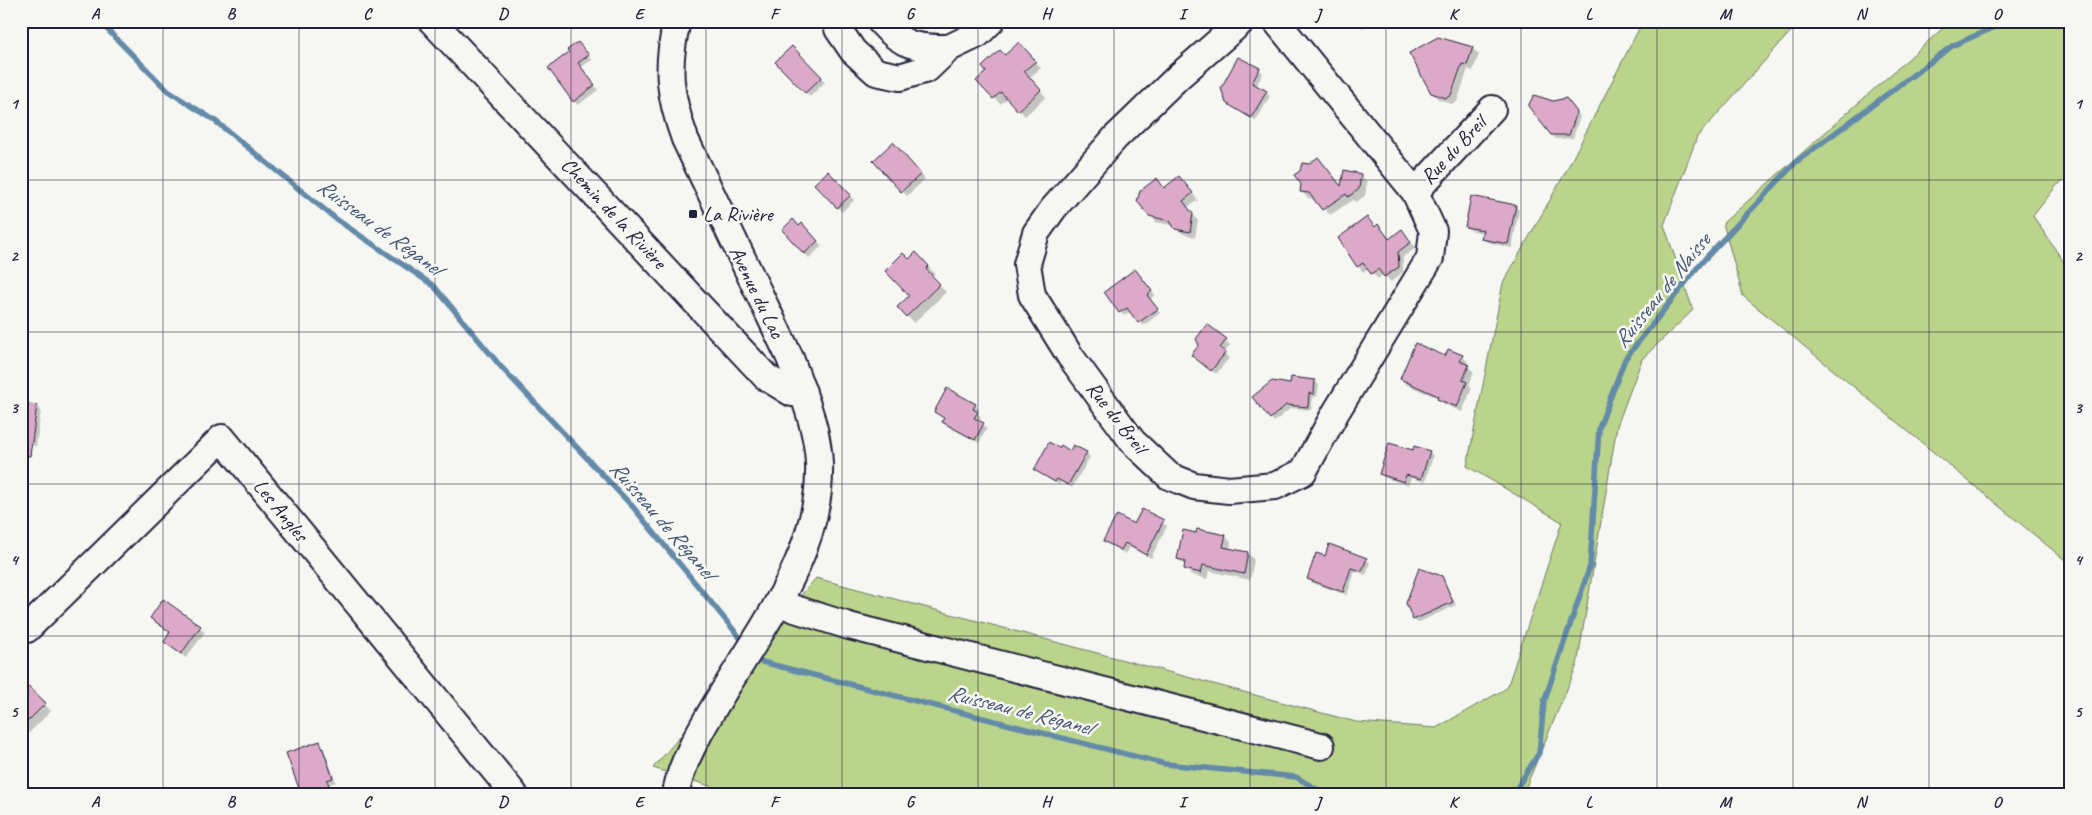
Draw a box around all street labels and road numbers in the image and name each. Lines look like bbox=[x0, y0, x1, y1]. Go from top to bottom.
street label: Rue du Breil bbox=[1415, 108, 1494, 190]
street label: Chemin de la Rivière bbox=[556, 152, 674, 276]
street label: Avenue du Lac bbox=[724, 242, 791, 344]
street label: Rue du Breil bbox=[1081, 376, 1155, 461]
street label: Les Angles bbox=[248, 473, 315, 548]

